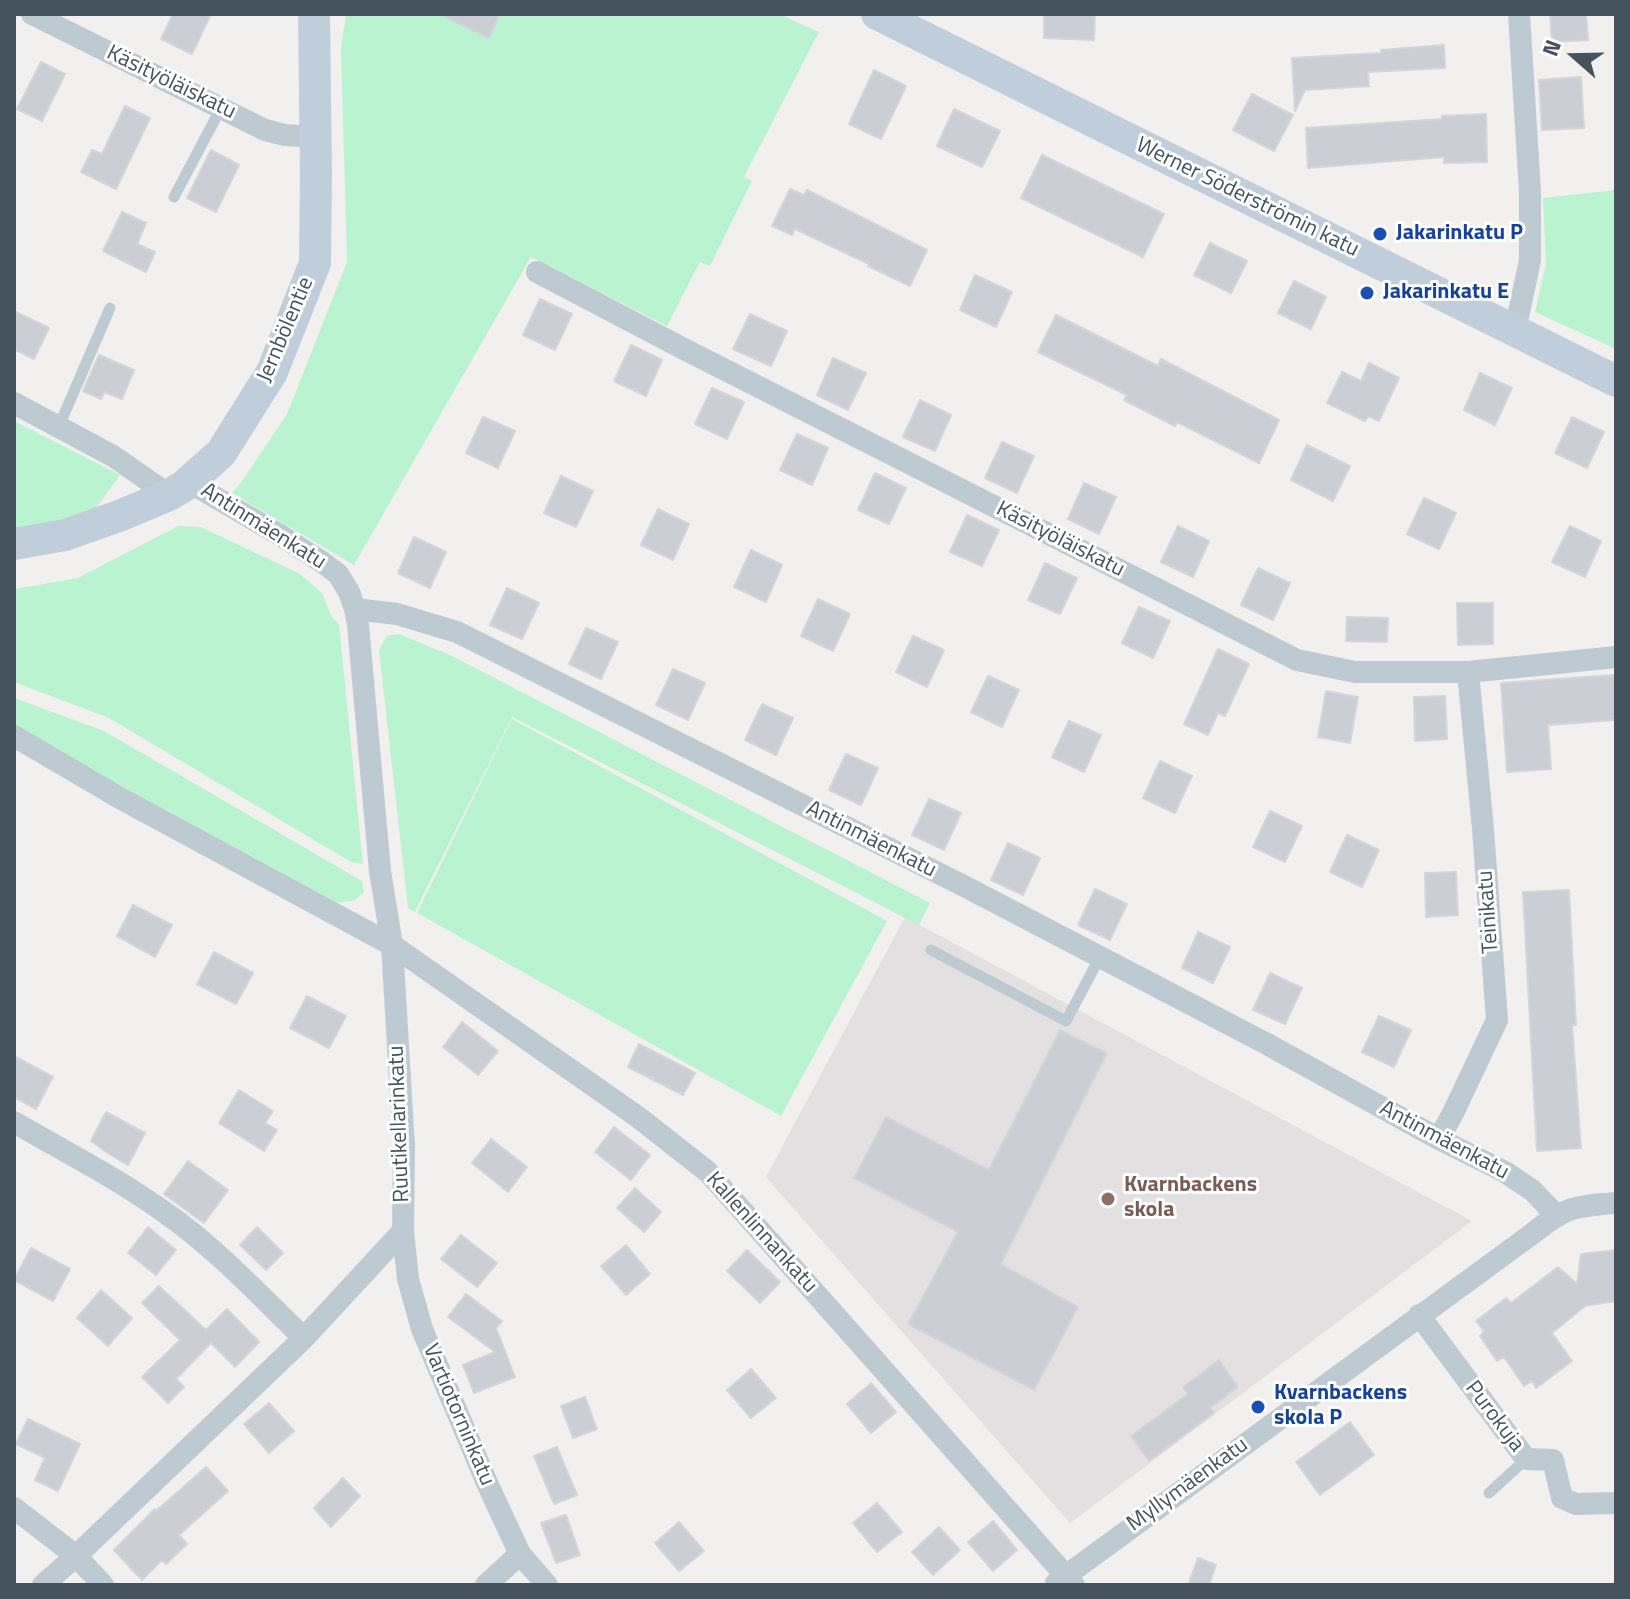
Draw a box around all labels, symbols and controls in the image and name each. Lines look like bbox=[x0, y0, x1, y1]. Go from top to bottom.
north arrow bbox=[1534, 16, 1614, 96]
text: N bbox=[1533, 35, 1570, 61]
street label: Käsityöläiskatu bbox=[102, 40, 240, 126]
street label: Werner Söderströmin katu bbox=[1131, 132, 1363, 264]
place label: Jakarinkatu P bbox=[1396, 221, 1523, 247]
marker: Jakarinkatu P bbox=[1371, 225, 1389, 243]
street label: Jernbölentie bbox=[252, 273, 320, 387]
place label: Jakarinkatu E bbox=[1383, 280, 1509, 306]
marker: Jakarinkatu E bbox=[1358, 284, 1376, 302]
street label: Antinmäenkatu bbox=[196, 478, 330, 576]
street label: Käsityöläiskatu bbox=[991, 496, 1129, 584]
street label: Antinmäenkatu bbox=[802, 796, 940, 884]
street label: Teinikatu bbox=[1473, 870, 1505, 954]
street label: Ruutikellarinkatu bbox=[384, 1045, 416, 1203]
street label: Antinmäenkatu bbox=[1375, 1096, 1513, 1186]
street label: Kallenlinnankatu bbox=[700, 1167, 822, 1299]
place label: Kvarnbackens skola bbox=[1124, 1173, 1257, 1224]
marker: Kvarnbackens skola bbox=[1099, 1190, 1117, 1208]
street label: Vartiotorninkatu bbox=[416, 1340, 500, 1490]
street label: Purokuja bbox=[1459, 1376, 1529, 1458]
place label: Kvarnbackens skola P bbox=[1274, 1381, 1407, 1432]
marker: Kvarnbackens skola P bbox=[1249, 1398, 1267, 1416]
street label: Myllymäenkatu bbox=[1122, 1432, 1254, 1538]

